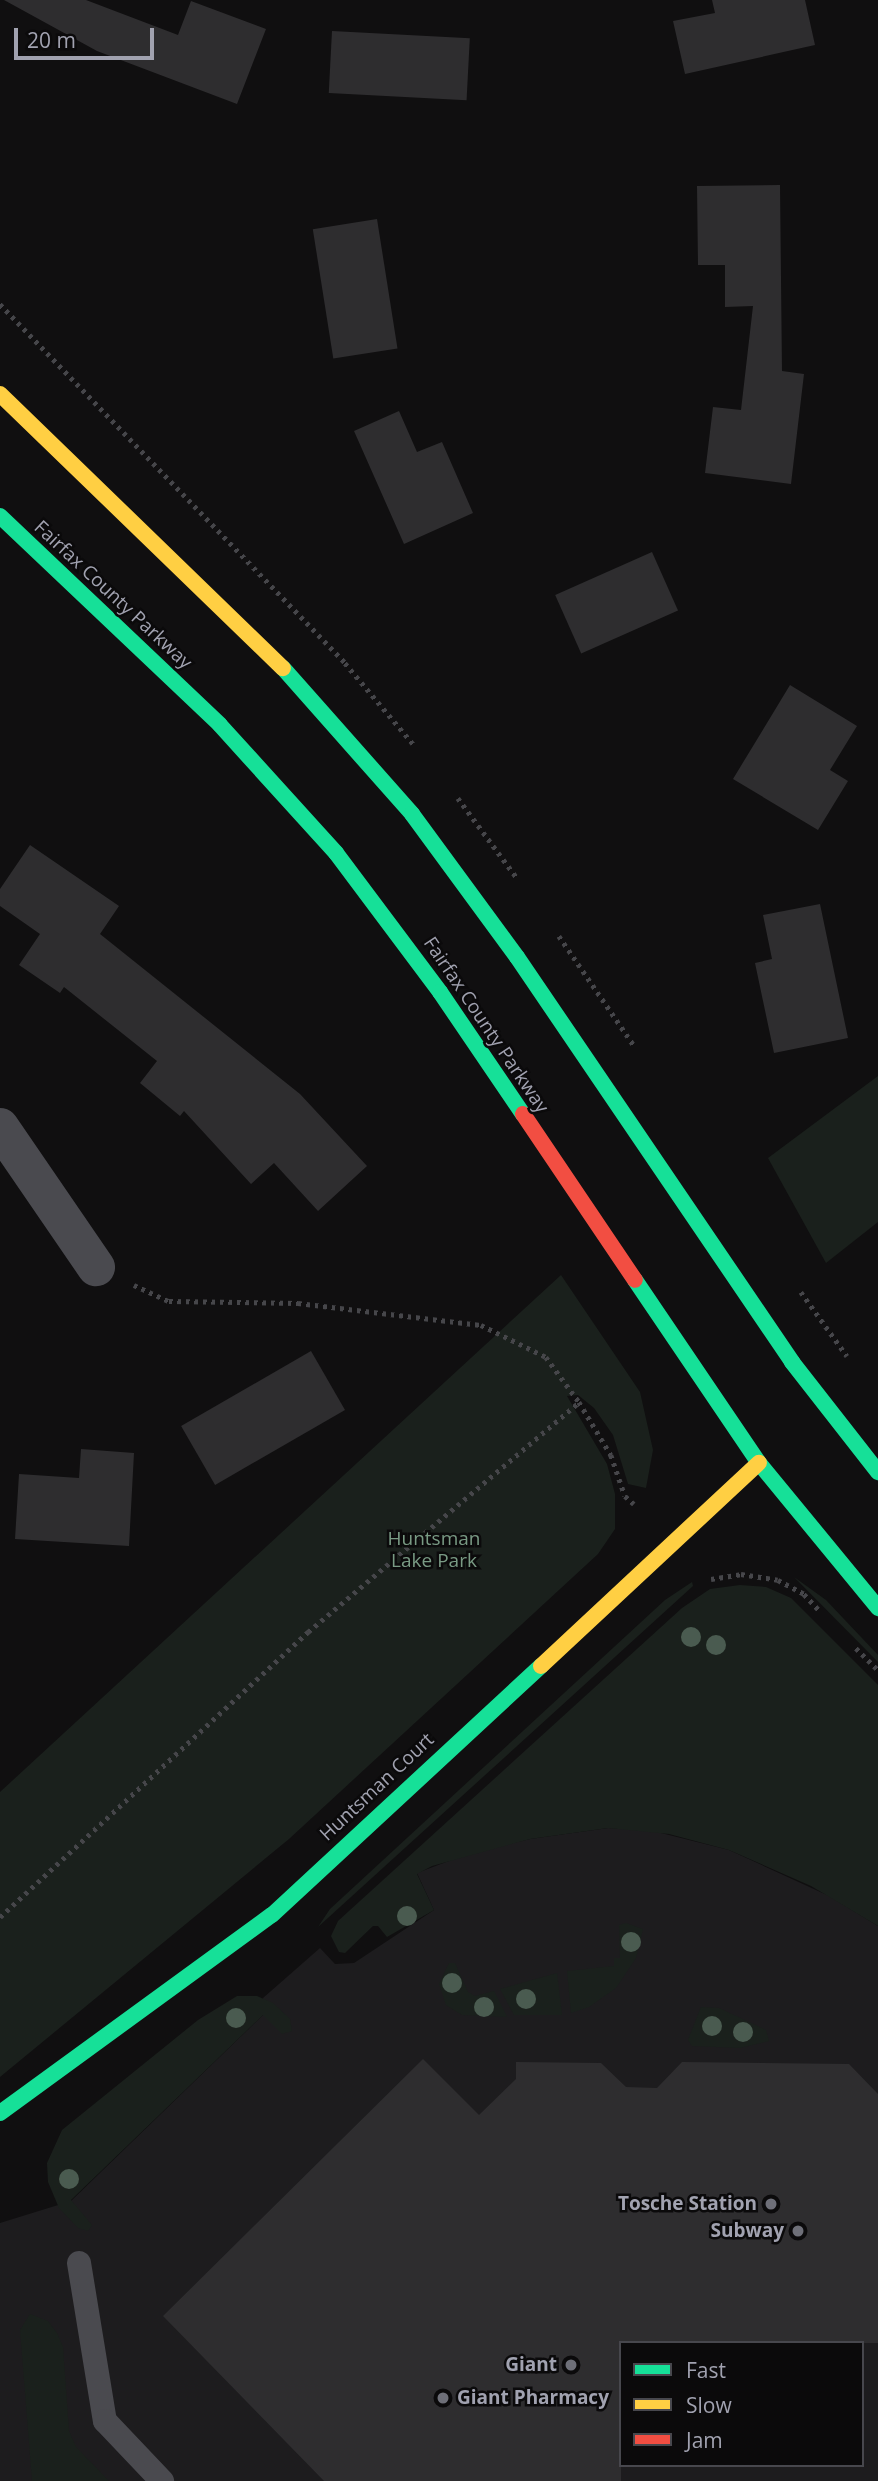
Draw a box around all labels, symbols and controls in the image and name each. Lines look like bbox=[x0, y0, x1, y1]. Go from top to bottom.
scale bar bbox=[18, 14, 158, 58]
text: 20 m bbox=[27, 26, 76, 54]
street label: Fairfax County Parkway bbox=[29, 516, 197, 674]
street label: Fairfax County Parkway bbox=[419, 933, 553, 1117]
park label: Huntsman Lake Park bbox=[388, 1528, 480, 1572]
street label: Huntsman Court bbox=[315, 1728, 439, 1846]
place label: Tosche Station bbox=[618, 2193, 757, 2215]
marker: Tosche Station bbox=[763, 2196, 779, 2212]
place label: Subway bbox=[710, 2220, 784, 2242]
marker: Subway bbox=[790, 2223, 806, 2239]
legend bbox=[619, 2341, 864, 2467]
place label: Giant bbox=[505, 2354, 557, 2376]
text: Fast bbox=[686, 2356, 726, 2384]
marker: Giant bbox=[563, 2357, 579, 2373]
place label: Giant Pharmacy bbox=[457, 2387, 609, 2409]
marker: Giant Pharmacy bbox=[435, 2390, 451, 2406]
text: Slow bbox=[686, 2391, 732, 2419]
text: Jam bbox=[686, 2426, 723, 2454]

